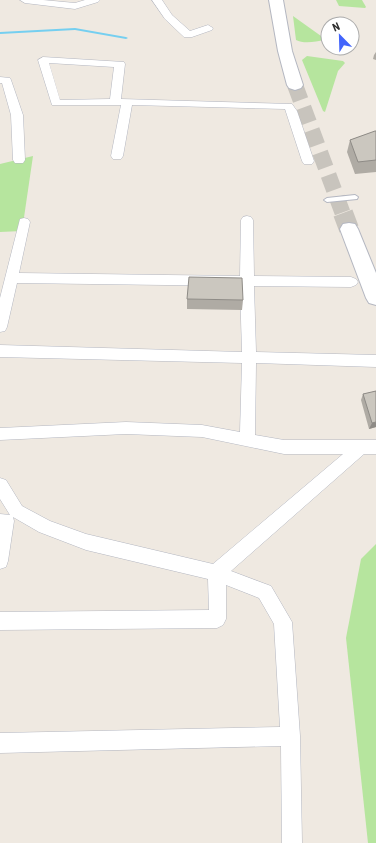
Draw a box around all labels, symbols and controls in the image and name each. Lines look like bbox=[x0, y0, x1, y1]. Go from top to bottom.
north arrow bbox=[320, 16, 360, 56]
text: N bbox=[331, 20, 342, 35]

